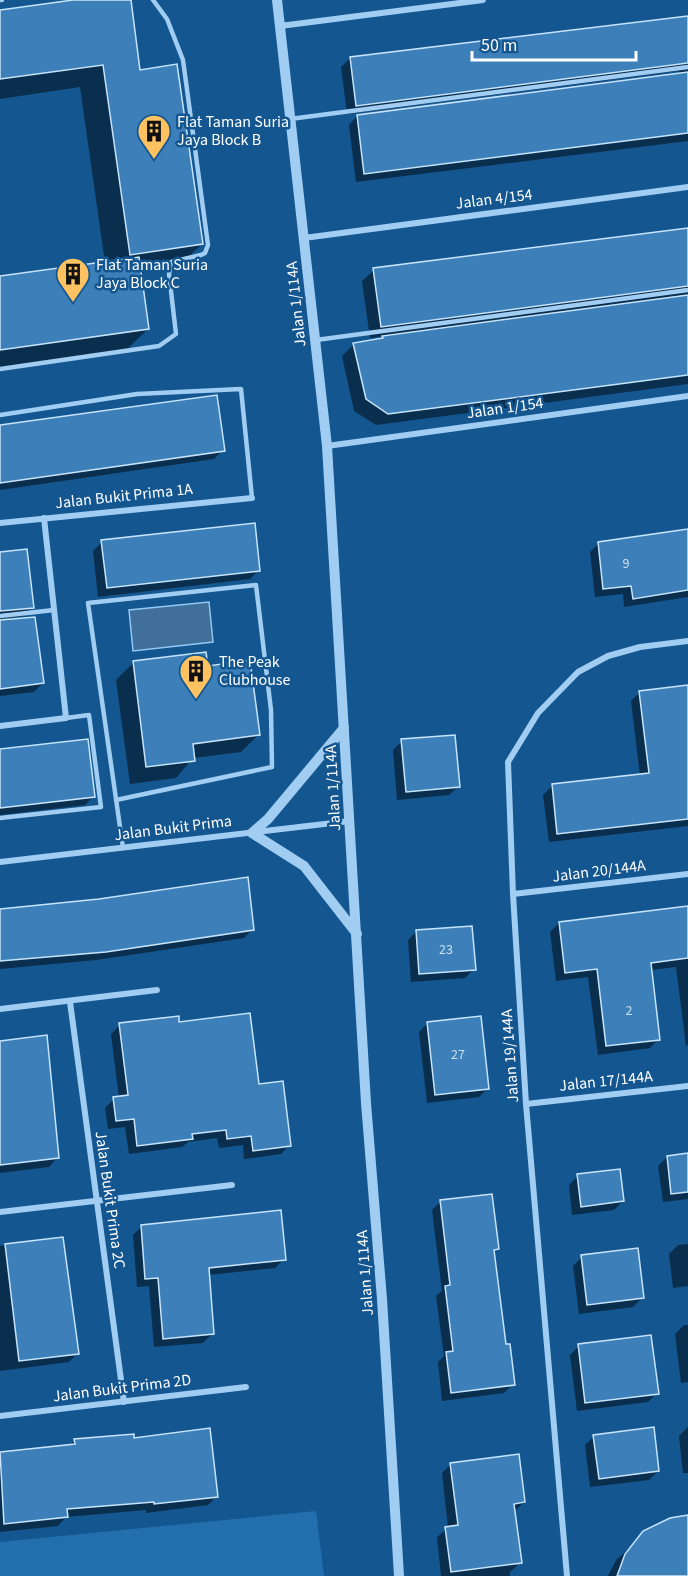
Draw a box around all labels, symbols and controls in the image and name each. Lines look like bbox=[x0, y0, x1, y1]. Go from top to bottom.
scale bar bbox=[472, 24, 636, 62]
text: 50 m bbox=[481, 33, 517, 58]
place label: Flat Taman Suria Jaya Block B bbox=[177, 111, 289, 151]
building icon: Flat Taman Suria Jaya Block B bbox=[136, 113, 172, 160]
street label: Jalan 4/154 bbox=[454, 183, 534, 215]
place label: Flat Taman Suria Jaya Block C bbox=[96, 254, 208, 294]
building icon: Flat Taman Suria Jaya Block C bbox=[55, 256, 91, 303]
street label: Jalan 1/114A bbox=[281, 260, 311, 348]
street label: Jalan 1/154 bbox=[465, 392, 545, 424]
street label: Jalan Bukit Prima 1A bbox=[54, 478, 194, 514]
house number: 9 bbox=[623, 554, 630, 574]
place label: The Peak Clubhouse bbox=[219, 651, 291, 691]
building icon: The Peak Clubhouse bbox=[178, 653, 214, 700]
street label: Jalan 1/114A bbox=[320, 744, 346, 831]
street label: Jalan Bukit Prima bbox=[113, 810, 233, 846]
street label: Jalan 20/144A bbox=[551, 854, 647, 888]
house number: 23 bbox=[439, 940, 453, 960]
house number: 2 bbox=[626, 1001, 633, 1021]
street label: Jalan 19/144A bbox=[496, 1008, 524, 1104]
house number: 27 bbox=[451, 1045, 465, 1065]
street label: Jalan 17/144A bbox=[558, 1065, 654, 1097]
street label: Jalan Bukit Prima 2C bbox=[89, 1130, 131, 1270]
street label: Jalan 1/114A bbox=[351, 1229, 379, 1317]
street label: Jalan Bukit Prima 2D bbox=[52, 1369, 193, 1407]

